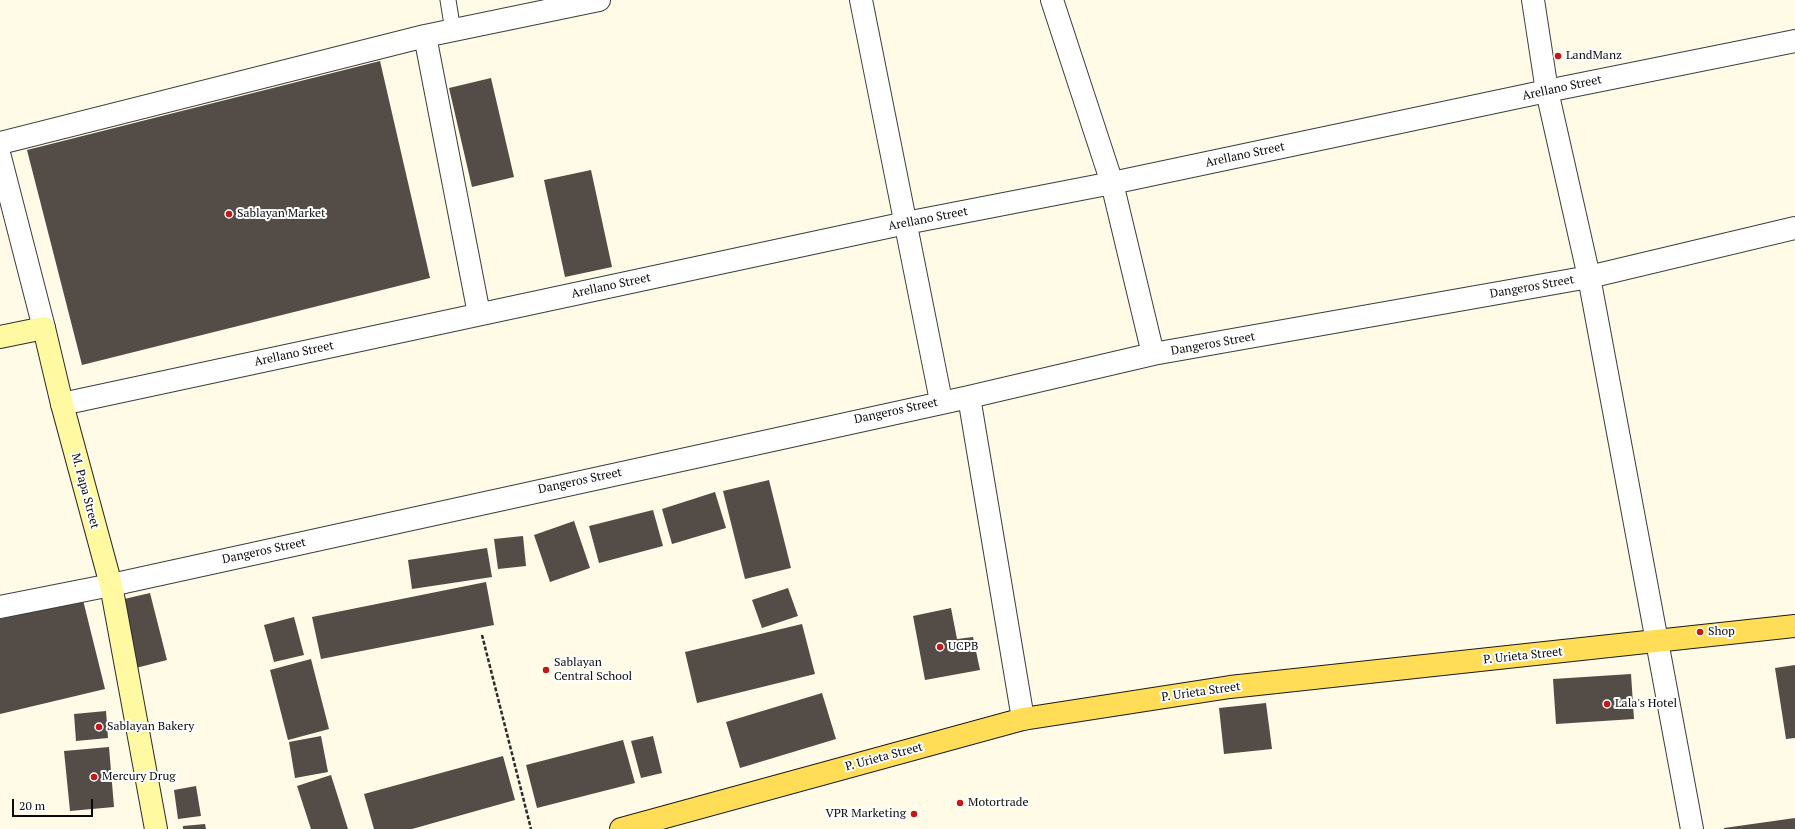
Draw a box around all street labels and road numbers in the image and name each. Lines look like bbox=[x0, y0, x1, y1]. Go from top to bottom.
street label: Arellano Street bbox=[1521, 73, 1603, 103]
street label: Arellano Street bbox=[1204, 140, 1286, 170]
street label: Arellano Street bbox=[887, 204, 969, 234]
street label: Arellano Street bbox=[570, 271, 652, 301]
street label: Dangeros Street bbox=[1489, 272, 1575, 302]
street label: Dangeros Street bbox=[1170, 329, 1256, 359]
street label: Arellano Street bbox=[253, 339, 335, 369]
street label: Dangeros Street bbox=[853, 395, 939, 427]
street label: M. Papa Street bbox=[68, 452, 102, 530]
street label: Dangeros Street bbox=[537, 465, 623, 497]
street label: Dangeros Street bbox=[221, 535, 307, 567]
street label: P. Urieta Street bbox=[1483, 645, 1563, 667]
street label: P. Urieta Street bbox=[1161, 679, 1241, 705]
street label: P. Urieta Street bbox=[844, 740, 924, 774]

